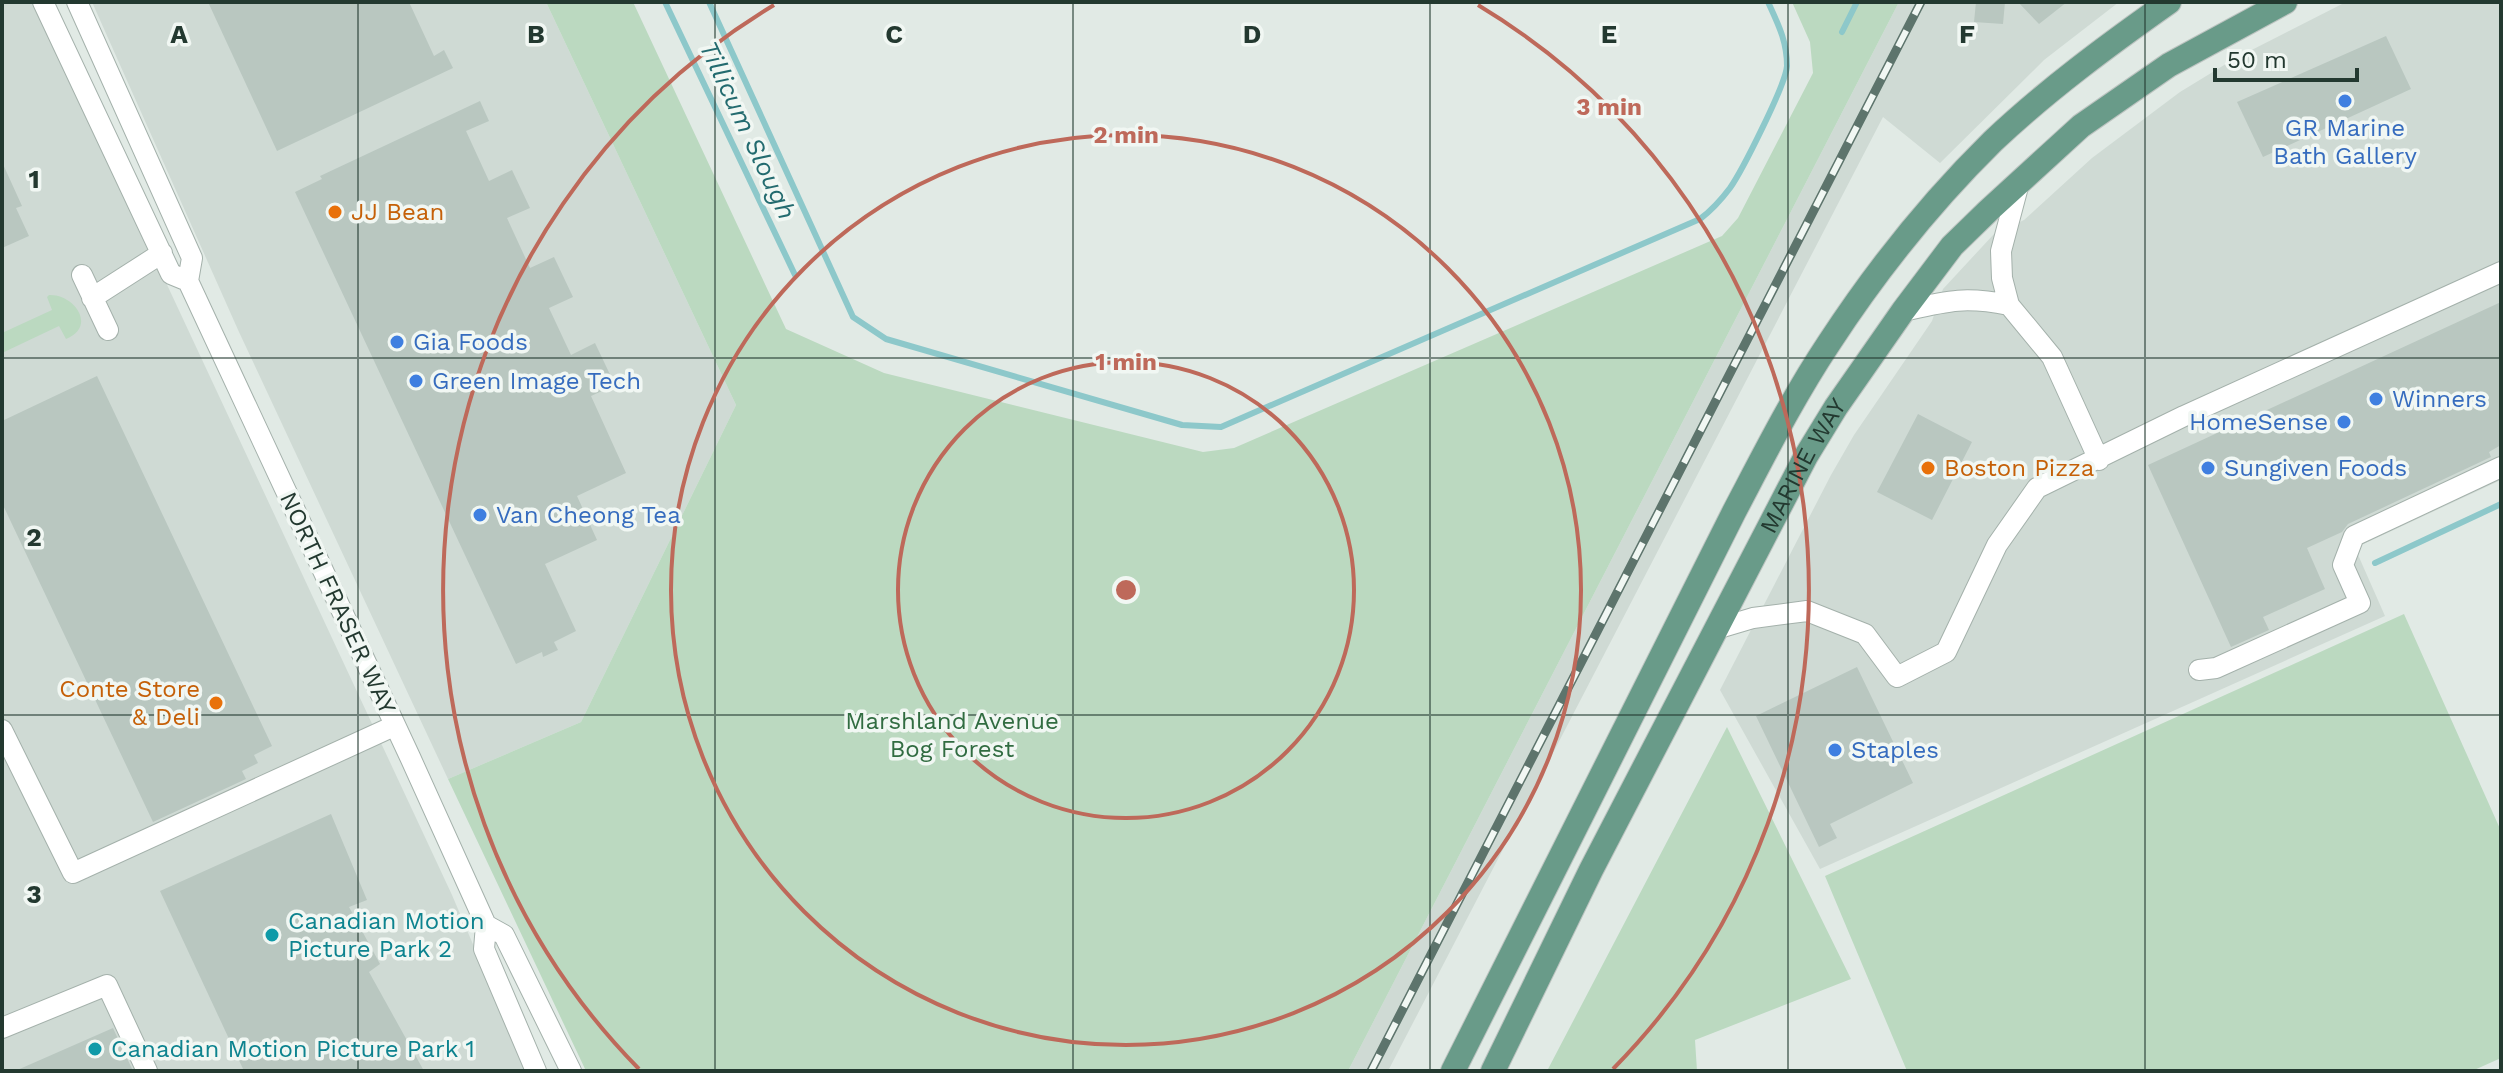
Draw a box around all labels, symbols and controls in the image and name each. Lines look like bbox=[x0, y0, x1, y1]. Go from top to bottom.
text: A bbox=[170, 19, 188, 49]
text: B bbox=[527, 19, 545, 49]
text: C bbox=[885, 19, 903, 49]
text: D bbox=[1243, 19, 1261, 49]
text: E bbox=[1601, 19, 1617, 49]
text: F bbox=[1959, 19, 1975, 49]
scale bar bbox=[2215, 32, 2357, 82]
water label: Tillicum Slough bbox=[694, 36, 802, 224]
text: 50 m bbox=[2227, 46, 2287, 74]
marker: GR Marine Bath Gallery bbox=[2336, 92, 2354, 110]
text: 3 min bbox=[1576, 93, 1642, 121]
place label: GR Marine Bath Gallery bbox=[2273, 114, 2417, 170]
text: 2 min bbox=[1093, 121, 1159, 149]
text: 1 bbox=[28, 164, 40, 194]
place label: JJ Bean bbox=[351, 198, 444, 226]
marker: JJ Bean bbox=[326, 203, 344, 221]
place label: Gia Foods bbox=[413, 328, 528, 356]
marker: Gia Foods bbox=[388, 333, 406, 351]
text: 1 min bbox=[1095, 348, 1157, 376]
place label: Green Image Tech bbox=[432, 367, 641, 395]
marker: Green Image Tech bbox=[407, 372, 425, 390]
place label: Winners bbox=[2392, 385, 2487, 413]
marker: Winners bbox=[2367, 390, 2385, 408]
street label: MARINE WAY bbox=[1754, 393, 1852, 538]
place label: HomeSense bbox=[2189, 408, 2328, 436]
marker: HomeSense bbox=[2335, 413, 2353, 431]
place label: Boston Pizza bbox=[1944, 454, 2094, 482]
place label: Sungiven Foods bbox=[2224, 454, 2407, 482]
marker: Boston Pizza bbox=[1919, 459, 1937, 477]
marker: Sungiven Foods bbox=[2199, 459, 2217, 477]
street label: NORTH FRASER WAY bbox=[274, 487, 402, 719]
place label: Van Cheong Tea bbox=[496, 501, 681, 529]
marker: Van Cheong Tea bbox=[471, 506, 489, 524]
text: 2 bbox=[26, 522, 42, 552]
centre of rings bbox=[1112, 576, 1140, 604]
place label: Conte Store & Deli bbox=[59, 675, 200, 731]
marker: Conte Store & Deli bbox=[207, 694, 225, 712]
park label: Marshland Avenue Bog Forest bbox=[845, 707, 1059, 763]
place label: Staples bbox=[1851, 736, 1939, 764]
marker: Staples bbox=[1826, 741, 1844, 759]
text: 3 bbox=[26, 879, 42, 909]
place label: Canadian Motion Picture Park 2 bbox=[288, 907, 485, 963]
marker: Canadian Motion Picture Park 2 bbox=[263, 926, 281, 944]
place label: Canadian Motion Picture Park 1 bbox=[111, 1035, 475, 1063]
marker: Canadian Motion Picture Park 1 bbox=[86, 1040, 104, 1058]

